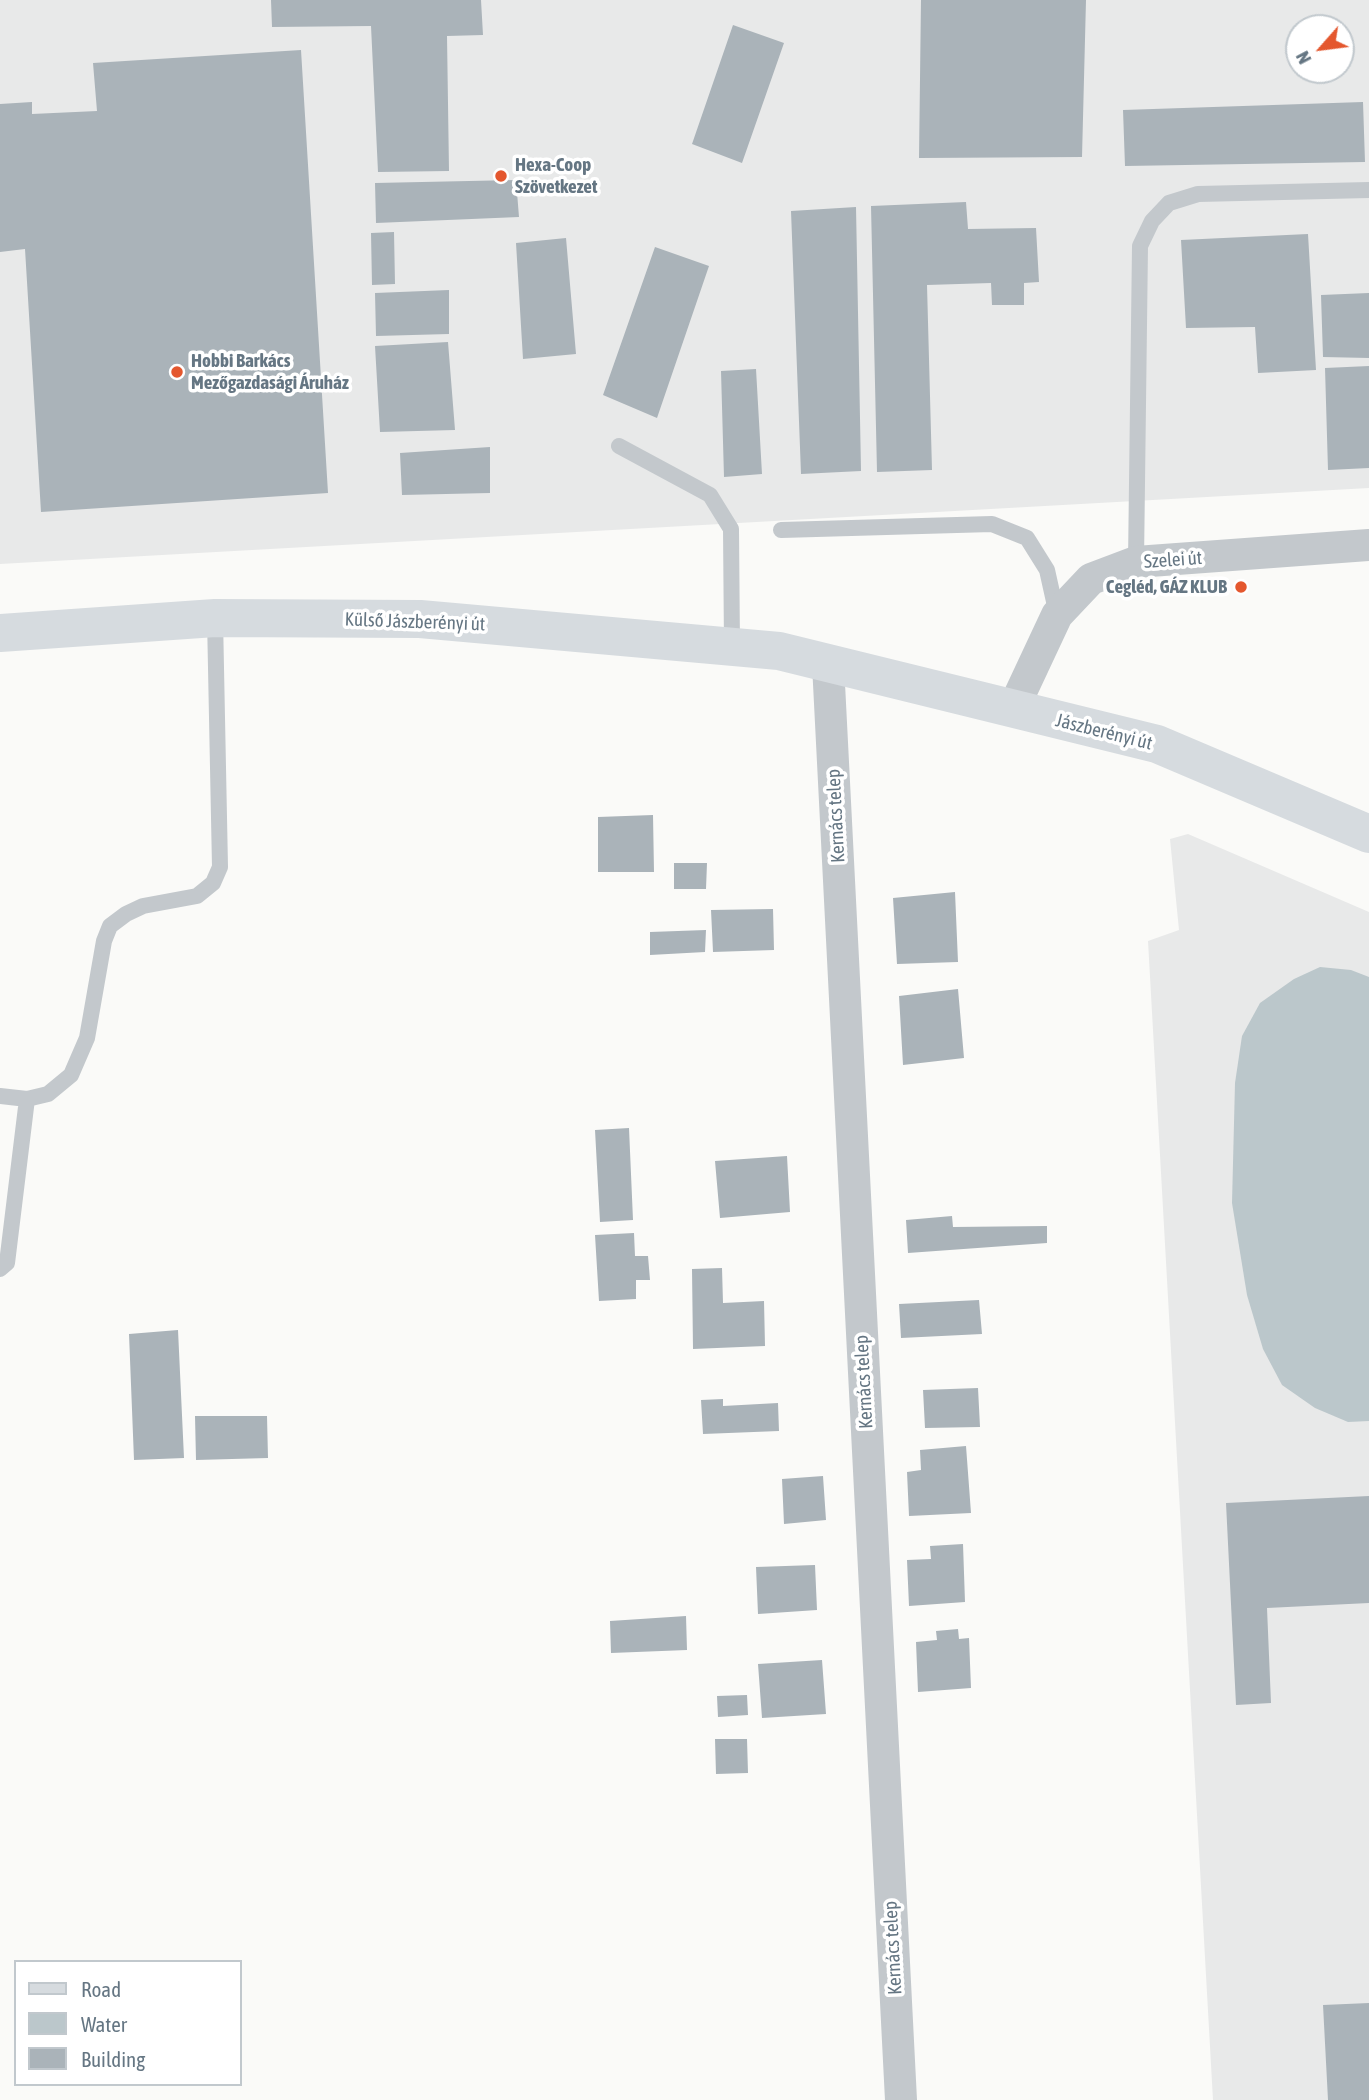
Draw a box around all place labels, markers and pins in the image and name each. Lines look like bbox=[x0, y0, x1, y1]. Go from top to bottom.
place label: Hexa-Coop Szövetkezet bbox=[515, 154, 597, 198]
marker: Hexa-Coop Szövetkezet bbox=[493, 168, 509, 184]
place label: Hobbi Barkács Mezőgazdasági Áruház bbox=[191, 350, 349, 394]
marker: Hobbi Barkács Mezőgazdasági Áruház bbox=[169, 364, 185, 380]
place label: Cegléd, GÁZ KLUB bbox=[1106, 576, 1227, 598]
marker: Cegléd, GÁZ KLUB bbox=[1233, 579, 1249, 595]

